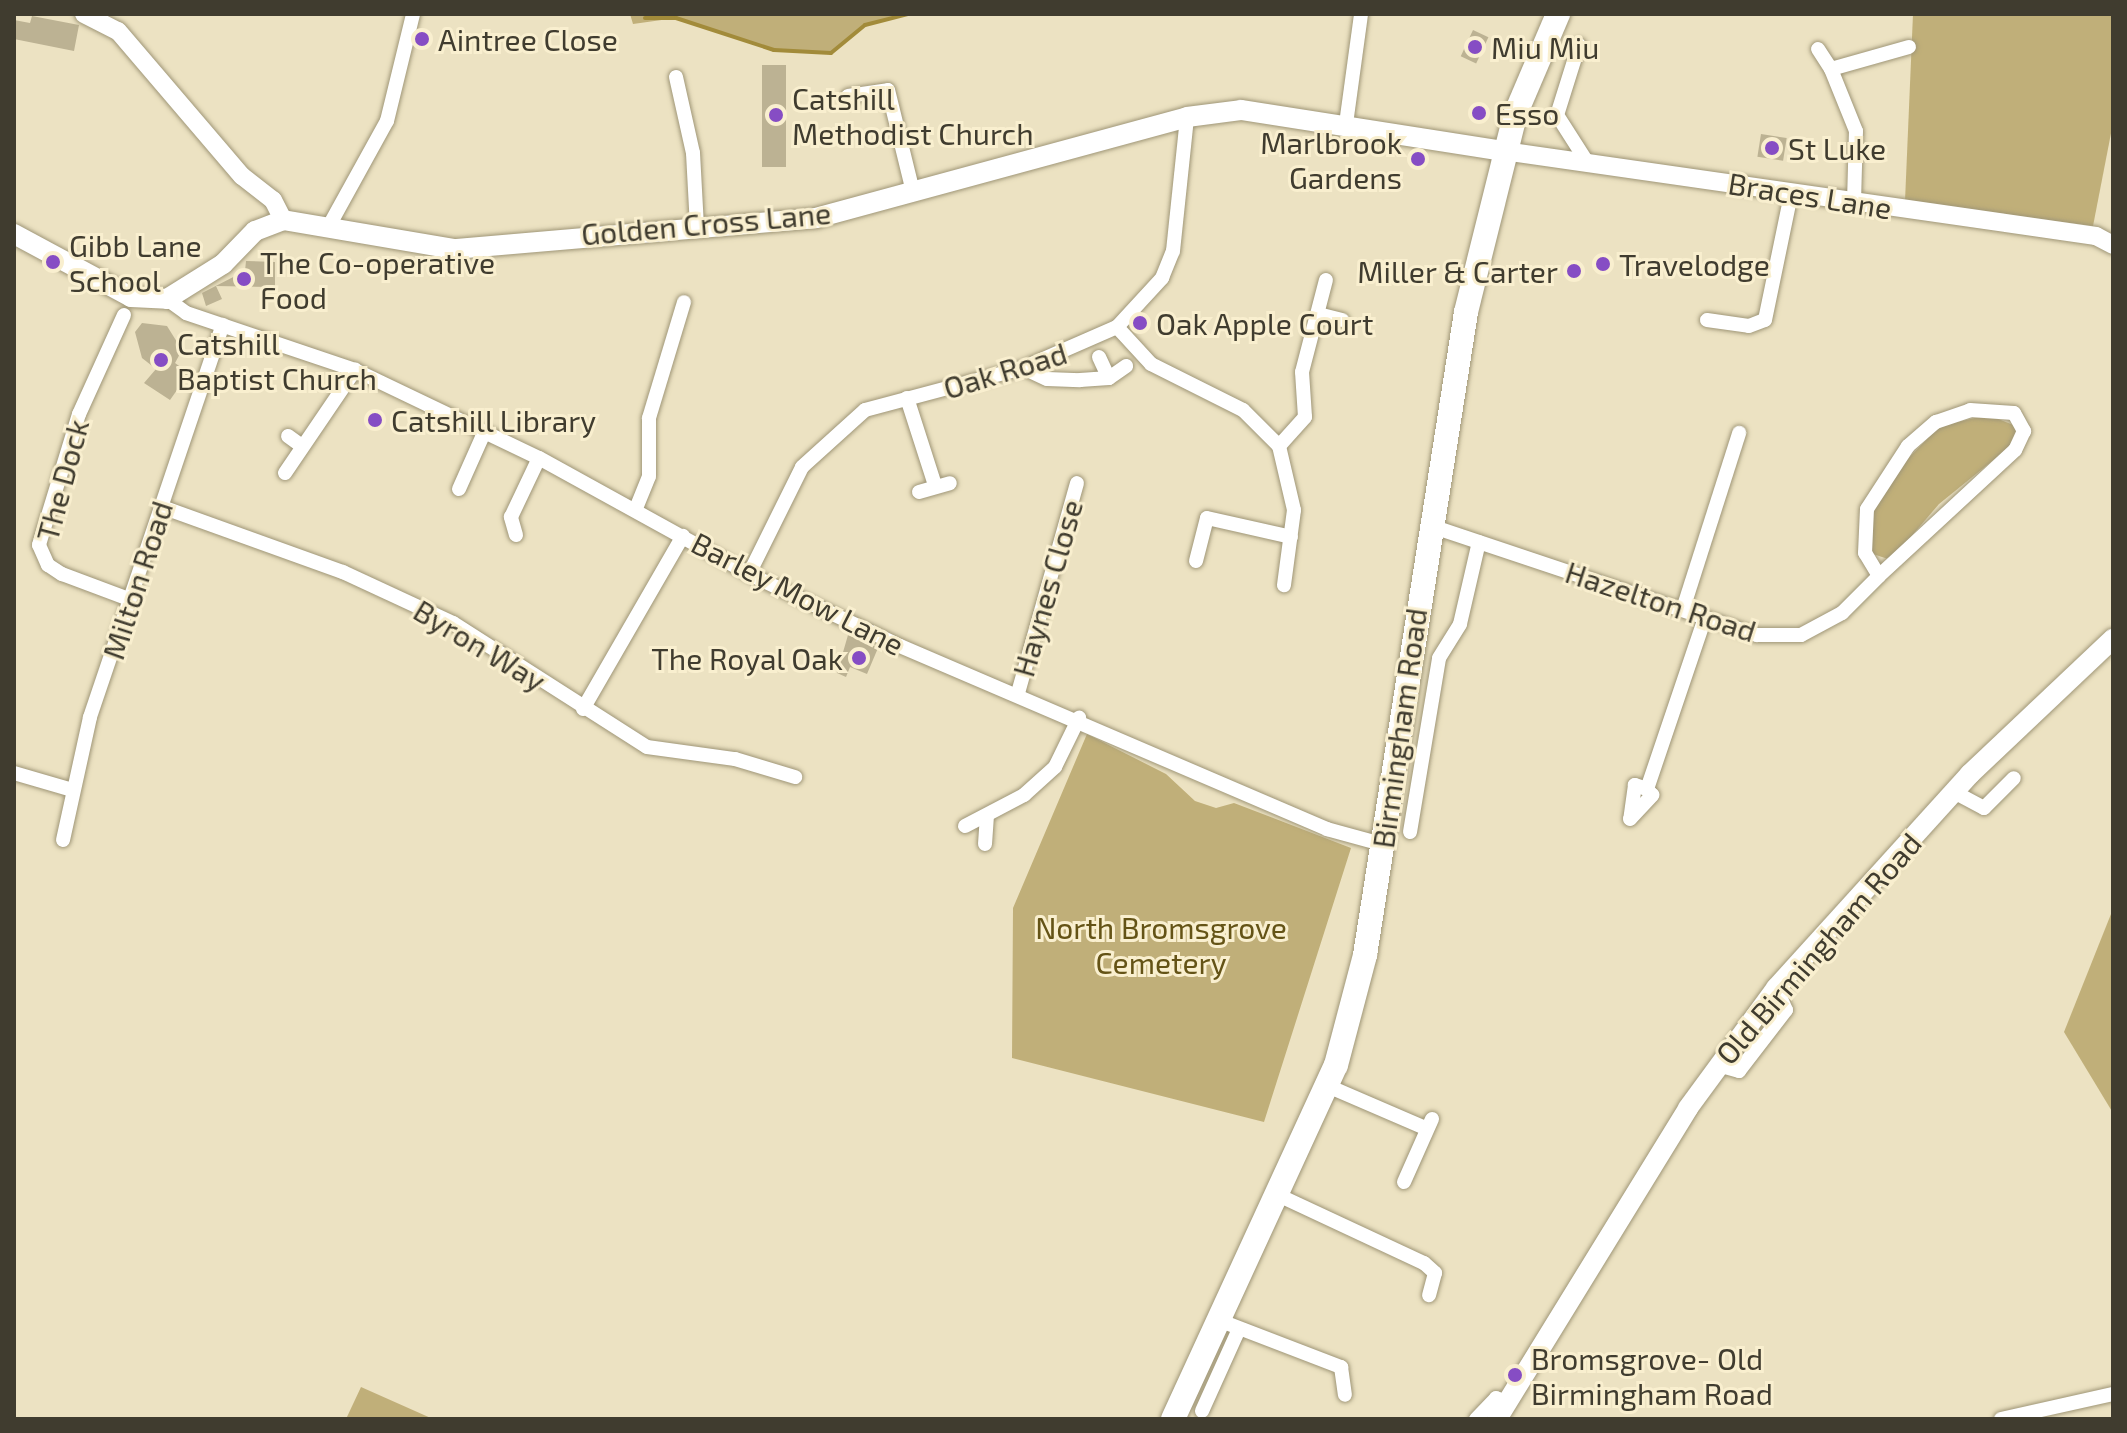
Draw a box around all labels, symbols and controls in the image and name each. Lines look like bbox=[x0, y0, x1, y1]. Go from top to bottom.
place label: Aintree Close bbox=[438, 21, 618, 57]
place label: Miu Miu bbox=[1491, 29, 1599, 65]
marker: Aintree Close bbox=[413, 30, 431, 48]
marker: Miu Miu bbox=[1466, 38, 1484, 56]
place label: Catshill Methodist Church bbox=[792, 80, 1034, 150]
place label: Esso bbox=[1495, 95, 1559, 131]
marker: Esso bbox=[1470, 104, 1488, 122]
marker: Catshill Methodist Church bbox=[767, 106, 785, 124]
place label: Marlbrook Gardens bbox=[1260, 124, 1402, 194]
place label: St Luke bbox=[1788, 130, 1886, 166]
marker: St Luke bbox=[1763, 139, 1781, 157]
marker: Marlbrook Gardens bbox=[1409, 150, 1427, 168]
street label: Braces Lane bbox=[1726, 164, 1894, 226]
street label: Golden Cross Lane bbox=[580, 194, 832, 252]
place label: Gibb Lane School bbox=[69, 227, 202, 298]
place label: The Co-operative Food bbox=[260, 244, 495, 314]
place label: Travelodge bbox=[1619, 246, 1770, 282]
marker: Gibb Lane School bbox=[44, 253, 62, 271]
place label: Miller & Carter bbox=[1357, 253, 1558, 289]
marker: Travelodge bbox=[1594, 255, 1612, 273]
marker: Miller & Carter bbox=[1565, 262, 1583, 280]
marker: The Co-operative Food bbox=[235, 270, 253, 288]
place label: Oak Apple Court bbox=[1156, 305, 1374, 341]
marker: Oak Apple Court bbox=[1131, 314, 1149, 332]
place label: Catshill Baptist Church bbox=[177, 325, 377, 396]
street label: Oak Road bbox=[939, 334, 1071, 406]
marker: Catshill Baptist Church bbox=[152, 351, 170, 369]
place label: Catshill Library bbox=[391, 402, 597, 438]
marker: Catshill Library bbox=[366, 411, 384, 429]
street label: The Dock bbox=[28, 415, 96, 545]
street label: Haynes Close bbox=[1005, 495, 1089, 681]
street label: Milton Road bbox=[95, 496, 179, 664]
street label: Barley Mow Lane bbox=[685, 524, 911, 662]
street label: Hazelton Road bbox=[1561, 553, 1761, 649]
street label: Byron Way bbox=[407, 592, 553, 698]
street label: Birmingham Road bbox=[1364, 606, 1434, 850]
place label: The Royal Oak bbox=[651, 640, 843, 676]
marker: The Royal Oak bbox=[850, 649, 868, 667]
street label: Old Birmingham Road bbox=[1708, 825, 1928, 1071]
park label: North Bromsgrove Cemetery bbox=[1035, 909, 1287, 980]
place label: Bromsgrove- Old Birmingham Road bbox=[1531, 1340, 1773, 1410]
marker: Bromsgrove- Old Birmingham Road bbox=[1506, 1366, 1524, 1384]

